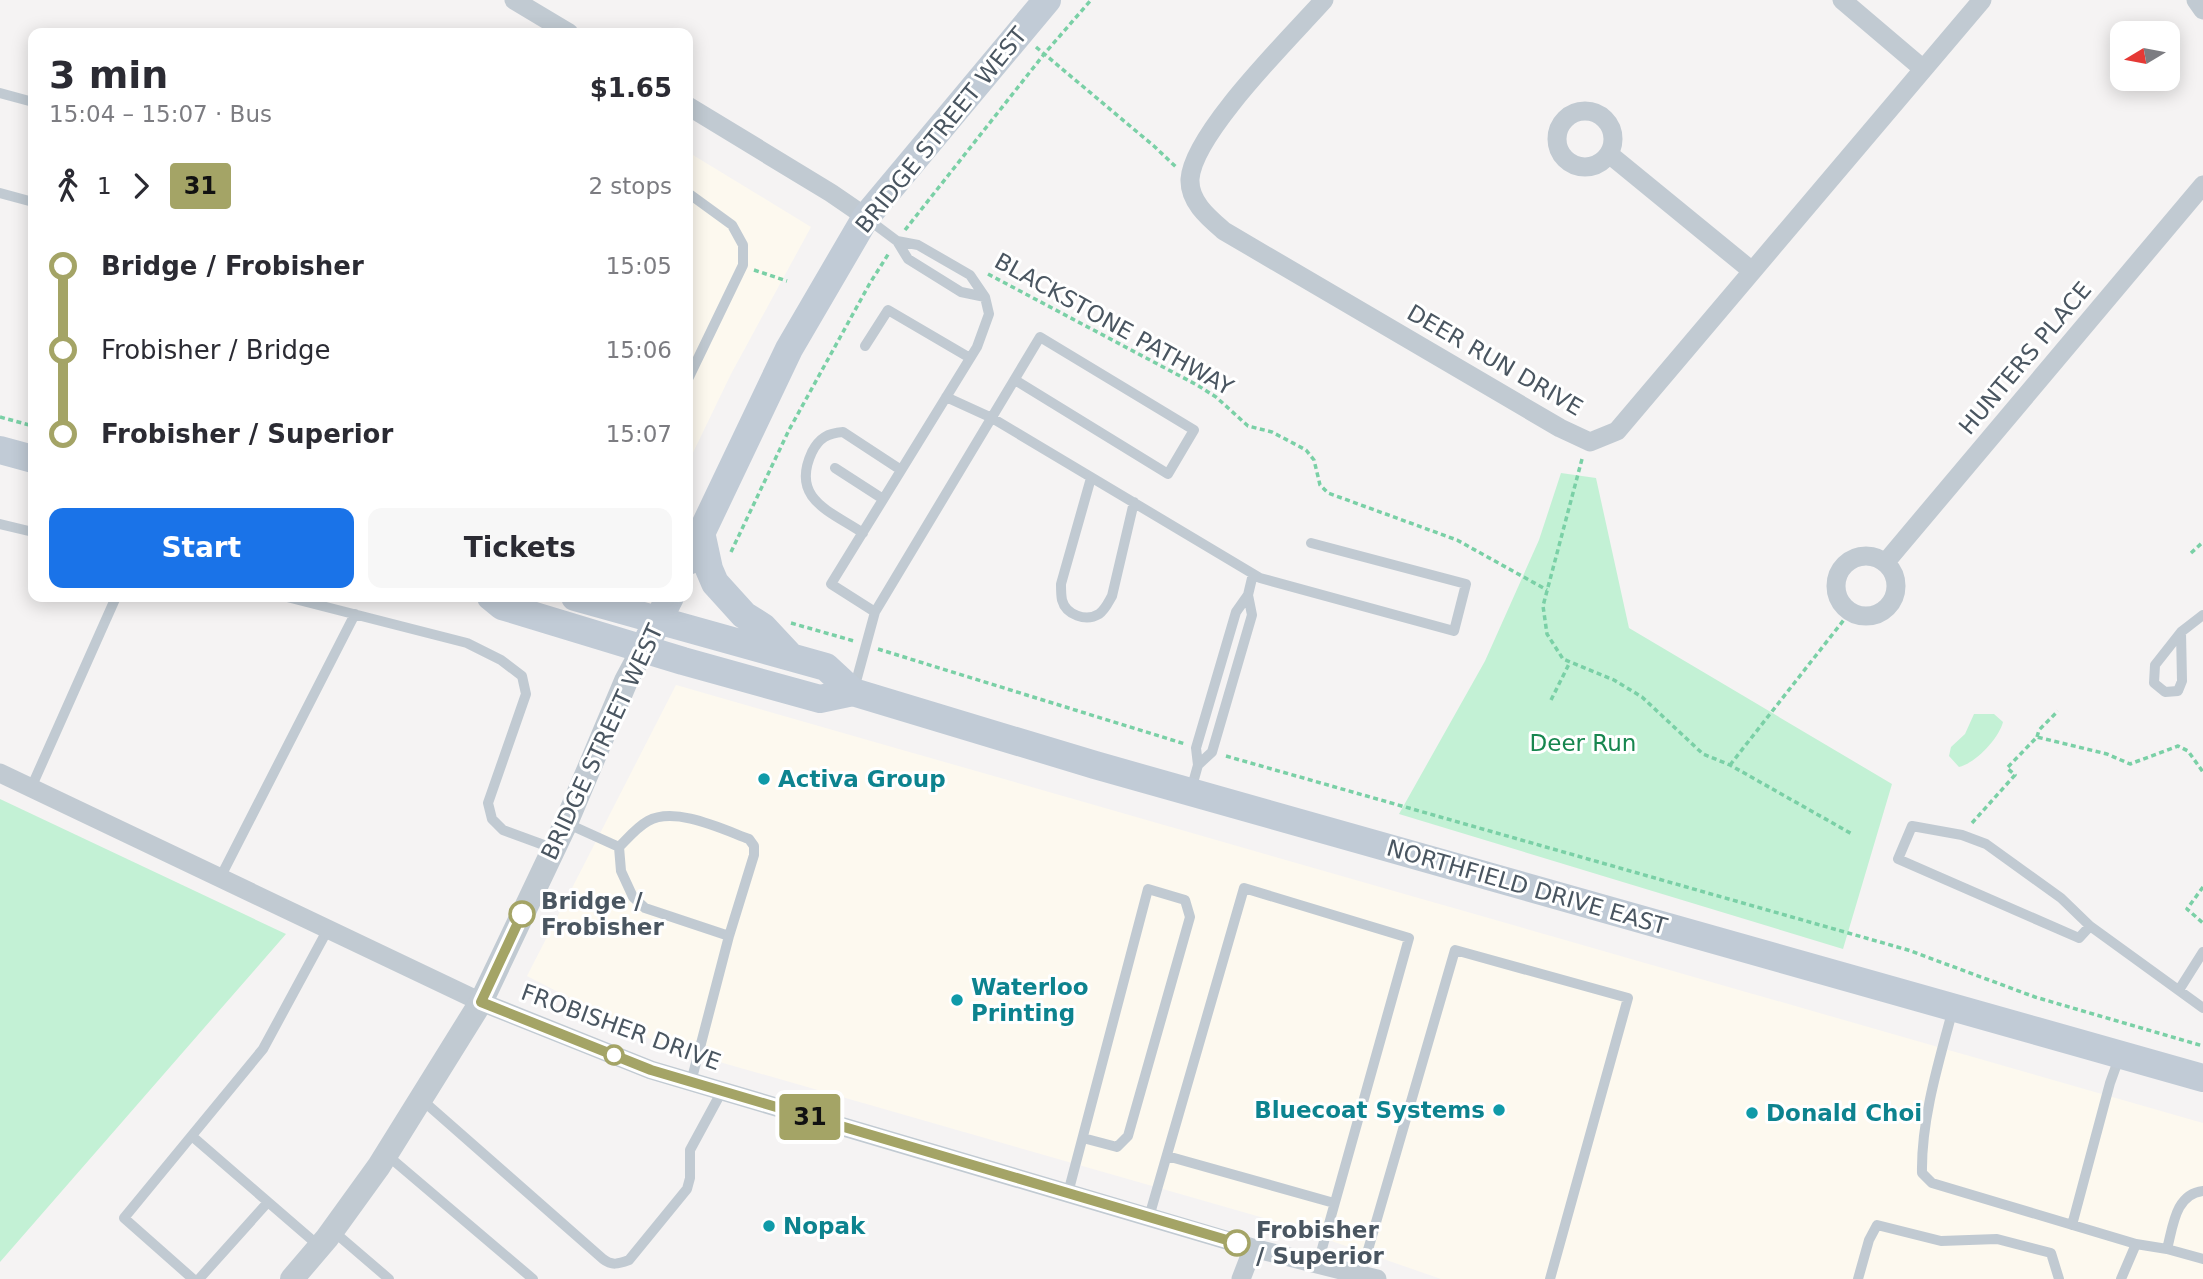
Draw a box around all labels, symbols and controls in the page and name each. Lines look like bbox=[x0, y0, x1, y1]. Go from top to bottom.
street label: BRIDGE STREET WEST bbox=[850, 21, 1033, 238]
north arrow bbox=[2110, 21, 2180, 91]
map controls bbox=[2110, 21, 2180, 91]
text: 3 min bbox=[49, 53, 168, 97]
text: $1.65 bbox=[590, 73, 672, 103]
text: 15:04 – 15:07 · Bus bbox=[49, 101, 272, 127]
icon: walk bbox=[49, 167, 87, 205]
icon: forward bbox=[122, 167, 160, 205]
text: 31 bbox=[184, 172, 217, 200]
text: 1 bbox=[97, 173, 112, 199]
text: 2 stops bbox=[588, 173, 672, 199]
street label: BLACKSTONE PATHWAY bbox=[990, 248, 1239, 401]
text: Bridge / Frobisher bbox=[101, 251, 364, 281]
text: 15:05 bbox=[606, 253, 672, 279]
street label: HUNTERS PLACE bbox=[1954, 277, 2096, 439]
street label: DEER RUN DRIVE bbox=[1403, 299, 1587, 421]
text: Frobisher / Bridge bbox=[101, 335, 331, 365]
text: 15:06 bbox=[606, 337, 672, 363]
text: Frobisher / Superior bbox=[101, 419, 393, 449]
text: 15:07 bbox=[606, 421, 672, 447]
button: Start bbox=[49, 508, 354, 588]
button: Tickets bbox=[368, 508, 672, 588]
street label: BRIDGE STREET WEST bbox=[536, 619, 668, 864]
park label: Deer Run bbox=[1530, 730, 1636, 756]
place label: Activa Group bbox=[778, 766, 946, 792]
marker: Activa Group bbox=[756, 771, 772, 787]
street label: NORTHFIELD DRIVE EAST bbox=[1384, 834, 1671, 940]
place label: Bridge / Frobisher bbox=[541, 888, 664, 940]
marker: Bridge / Frobisher bbox=[509, 901, 535, 927]
place label: Waterloo Printing bbox=[971, 974, 1089, 1026]
street label: FROBISHER DRIVE bbox=[518, 979, 724, 1075]
marker: Waterloo Printing bbox=[949, 992, 965, 1008]
unlabelled marker bbox=[604, 1045, 624, 1065]
line badge: 31 bbox=[778, 1094, 842, 1140]
place label: Bluecoat Systems bbox=[1254, 1097, 1485, 1123]
place label: Donald Choi bbox=[1766, 1100, 1922, 1126]
marker: Bluecoat Systems bbox=[1491, 1102, 1507, 1118]
text: 31 bbox=[793, 1103, 827, 1131]
marker: Donald Choi bbox=[1744, 1105, 1760, 1121]
place label: Nopak bbox=[783, 1213, 866, 1239]
place label: Frobisher / Superior bbox=[1256, 1217, 1384, 1269]
marker: Nopak bbox=[761, 1218, 777, 1234]
marker: Frobisher / Superior bbox=[1224, 1230, 1250, 1256]

